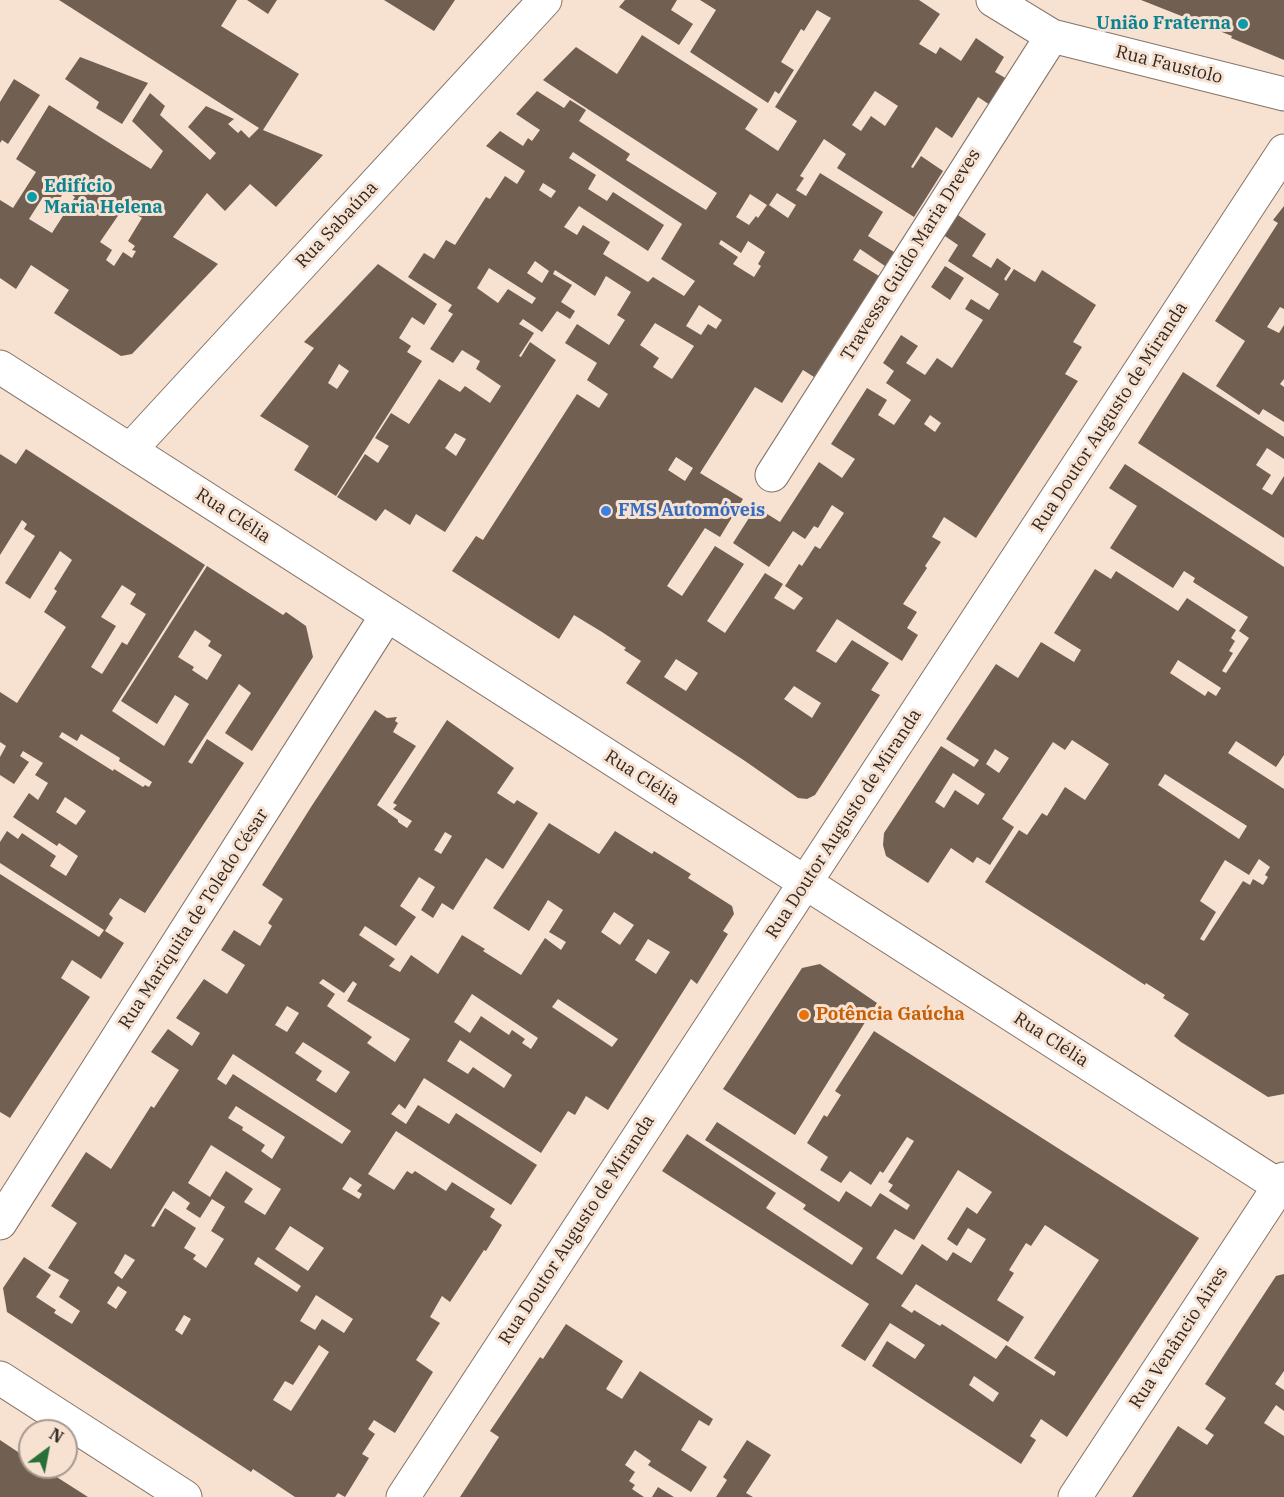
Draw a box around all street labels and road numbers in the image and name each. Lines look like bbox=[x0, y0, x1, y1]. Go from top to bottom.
street label: Rua Faustolo bbox=[1113, 41, 1225, 89]
street label: Travessa Guido Maria Dreves bbox=[837, 145, 985, 365]
street label: Rua Sabaúna bbox=[291, 177, 383, 273]
street label: Rua Doutor Augusto de Miranda bbox=[1028, 298, 1192, 536]
street label: Rua Clélia bbox=[192, 484, 274, 548]
street label: Rua Doutor Augusto de Miranda bbox=[762, 705, 926, 943]
street label: Rua Clélia bbox=[601, 746, 683, 810]
street label: Rua Mariquita de Toledo César bbox=[115, 805, 273, 1033]
street label: Rua Clélia bbox=[1010, 1008, 1092, 1072]
street label: Rua Doutor Augusto de Miranda bbox=[495, 1111, 659, 1349]
street label: Rua Venâncio Aires bbox=[1125, 1263, 1233, 1413]

